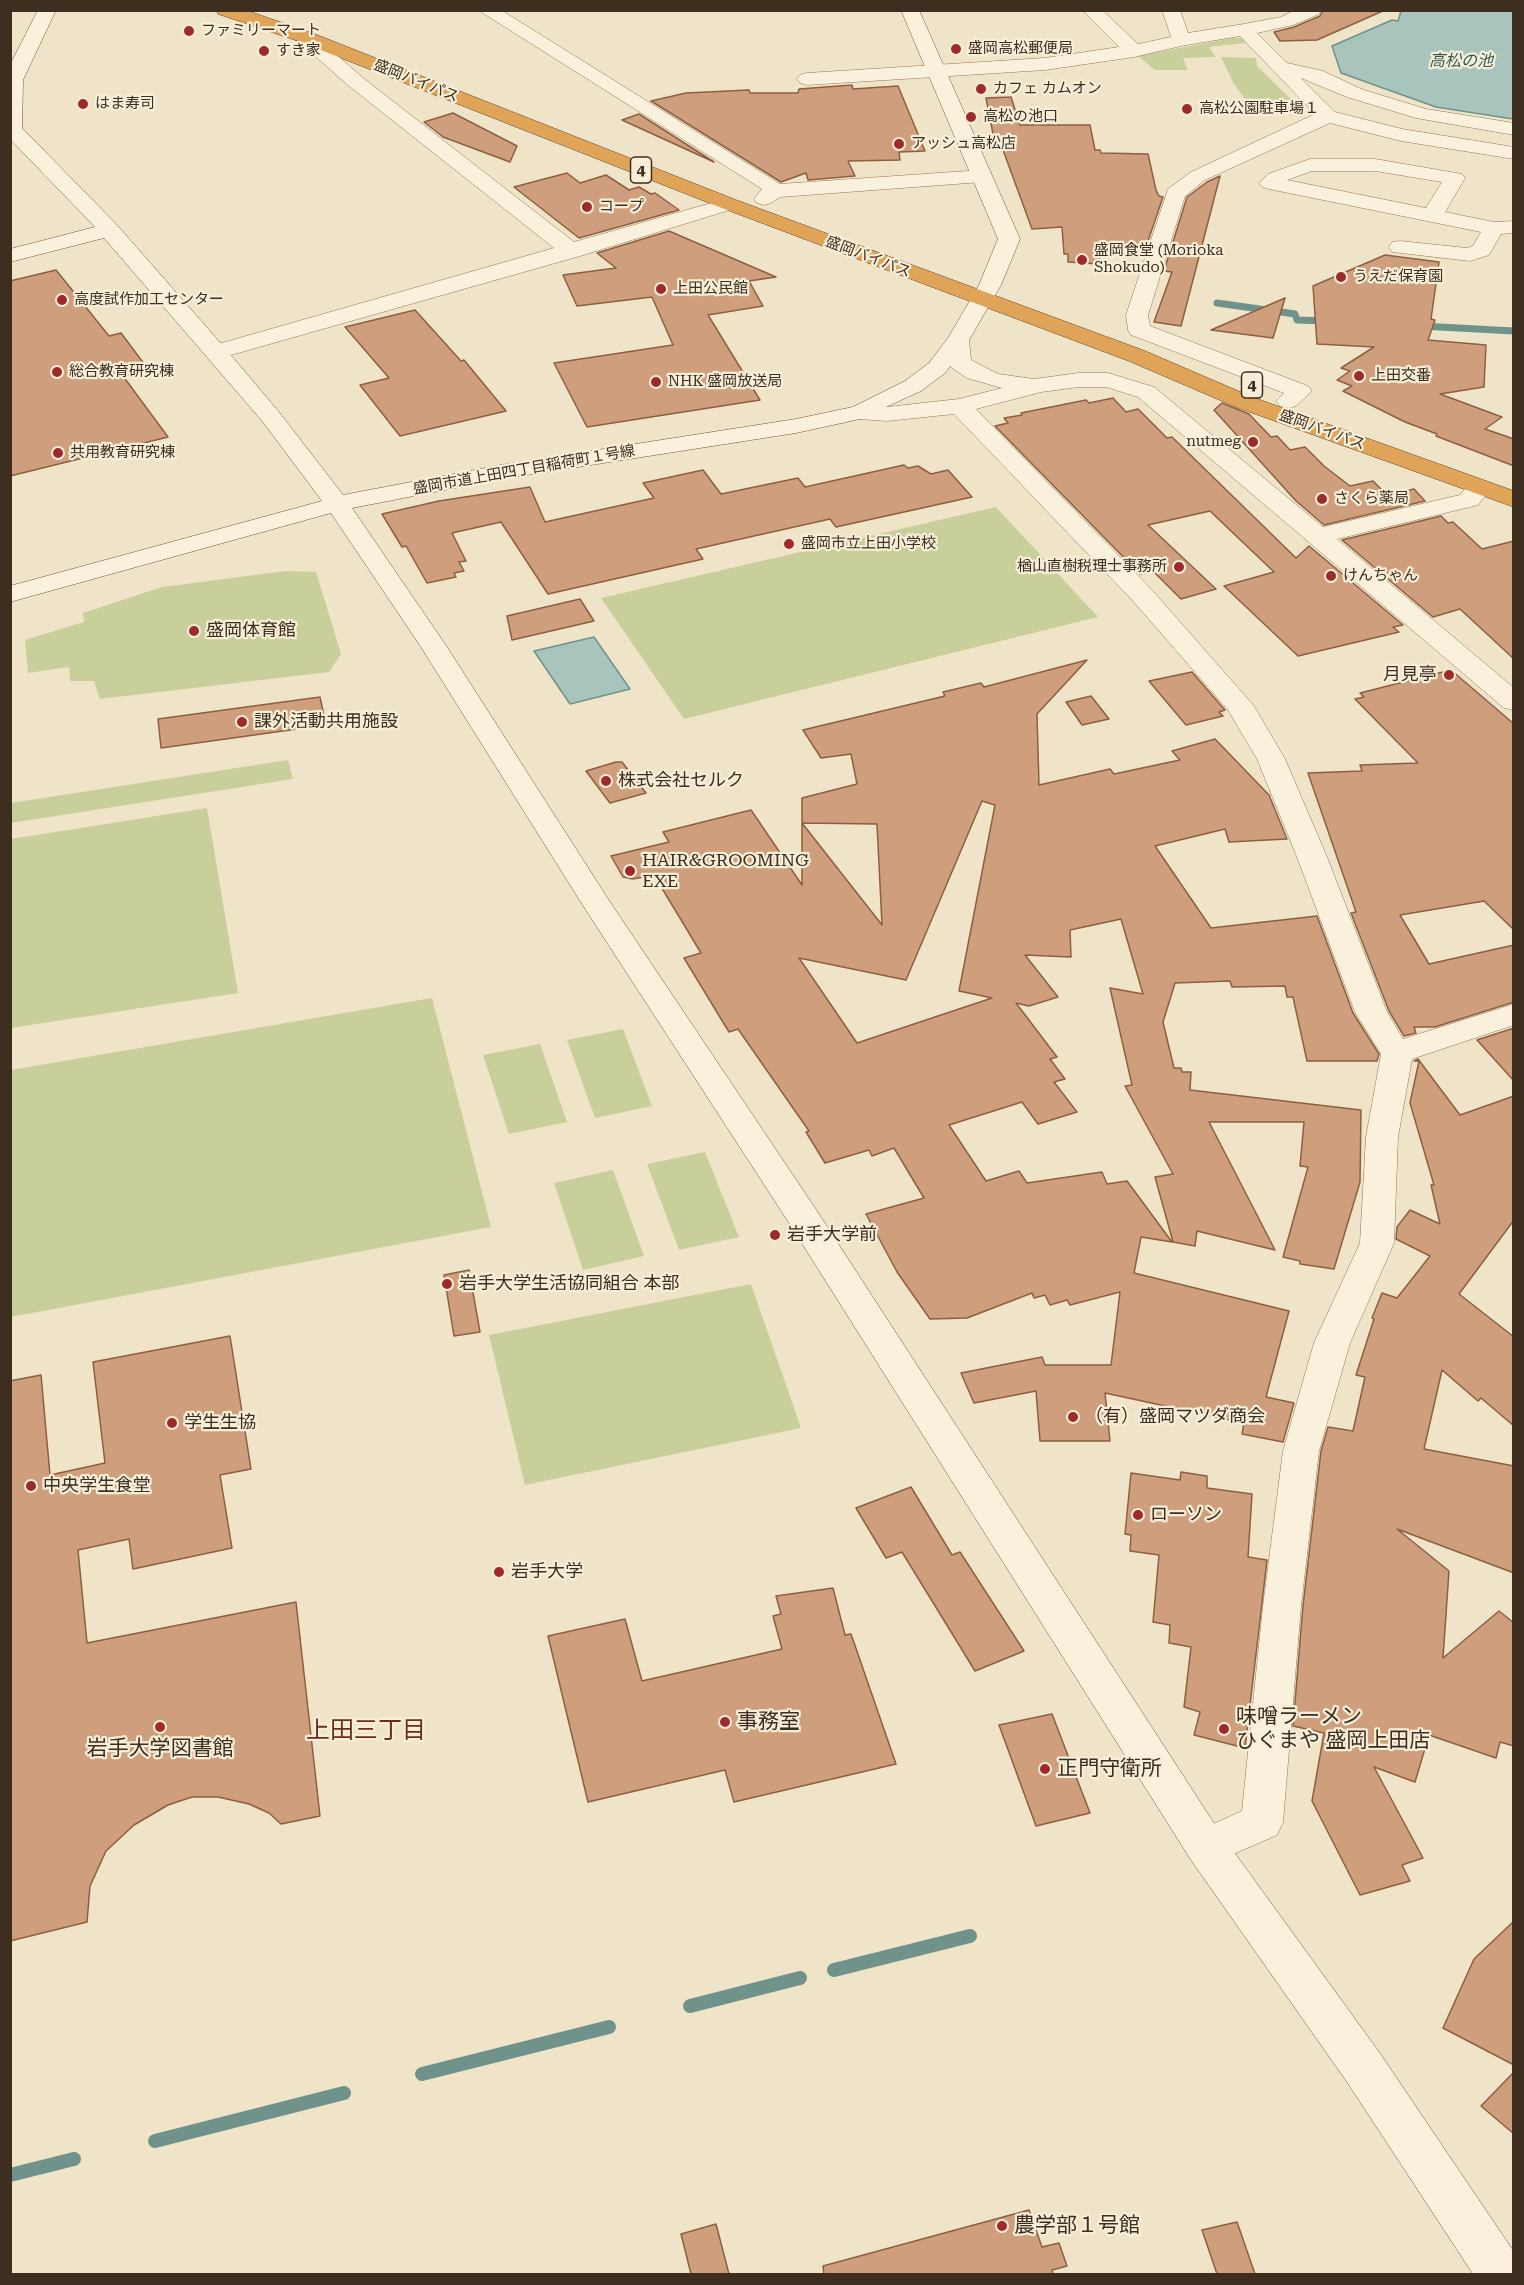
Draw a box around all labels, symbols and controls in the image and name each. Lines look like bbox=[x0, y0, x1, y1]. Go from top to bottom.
place label: ファミリーマート bbox=[201, 22, 321, 40]
marker: ファミリーマート bbox=[182, 24, 196, 38]
place label: 盛岡高松郵便局 bbox=[968, 40, 1073, 58]
place label: すき家 bbox=[276, 42, 321, 60]
marker: 盛岡高松郵便局 bbox=[949, 42, 963, 56]
marker: すき家 bbox=[257, 44, 271, 58]
water label: 高松の池 bbox=[1429, 51, 1493, 71]
street label: 盛岡バイパス bbox=[371, 56, 461, 106]
place label: カフェ カムオン bbox=[993, 80, 1102, 98]
marker: カフェ カムオン bbox=[974, 82, 988, 96]
place label: はま寿司 bbox=[95, 95, 155, 113]
marker: はま寿司 bbox=[76, 97, 90, 111]
place label: 高松公園駐車場１ bbox=[1199, 100, 1319, 118]
marker: 高松公園駐車場１ bbox=[1180, 102, 1194, 116]
place label: 高松の池口 bbox=[983, 108, 1058, 126]
marker: 高松の池口 bbox=[964, 110, 978, 124]
place label: アッシュ高松店 bbox=[911, 135, 1016, 153]
marker: アッシュ高松店 bbox=[892, 137, 906, 151]
road number: 4 bbox=[630, 157, 652, 183]
place label: コープ bbox=[599, 198, 644, 216]
marker: コープ bbox=[580, 200, 594, 214]
street label: 盛岡バイパス bbox=[823, 232, 913, 282]
place label: 盛岡食堂 (Morioka Shokudo) bbox=[1094, 242, 1223, 277]
marker: 盛岡食堂 (Morioka Shokudo) bbox=[1075, 253, 1089, 267]
place label: うえだ保育園 bbox=[1353, 268, 1443, 286]
marker: うえだ保育園 bbox=[1334, 270, 1348, 284]
place label: 上田公民館 bbox=[673, 280, 748, 298]
marker: 上田公民館 bbox=[654, 282, 668, 296]
place label: 高度試作加工センター bbox=[74, 291, 224, 309]
marker: 高度試作加工センター bbox=[55, 293, 69, 307]
place label: 総合教育研究棟 bbox=[69, 363, 174, 381]
marker: 総合教育研究棟 bbox=[50, 365, 64, 379]
place label: 上田交番 bbox=[1371, 367, 1431, 385]
marker: 上田交番 bbox=[1352, 369, 1366, 383]
road number: 4 bbox=[1242, 372, 1262, 398]
place label: NHK 盛岡放送局 bbox=[668, 373, 782, 391]
marker: NHK 盛岡放送局 bbox=[649, 375, 663, 389]
street label: 盛岡バイパス bbox=[1277, 406, 1367, 454]
place label: nutmeg bbox=[1186, 433, 1241, 451]
marker: nutmeg bbox=[1246, 435, 1260, 449]
street label: 盛岡市道上田四丁目稲荷町１号線 bbox=[412, 442, 636, 498]
place label: 共用教育研究棟 bbox=[70, 444, 175, 462]
marker: 共用教育研究棟 bbox=[51, 446, 65, 460]
place label: さくら薬局 bbox=[1334, 490, 1409, 508]
marker: さくら薬局 bbox=[1315, 492, 1329, 506]
place label: 盛岡市立上田小学校 bbox=[801, 535, 936, 553]
marker: 盛岡市立上田小学校 bbox=[782, 537, 796, 551]
place label: 楢山直樹税理士事務所 bbox=[1017, 558, 1167, 576]
marker: 楢山直樹税理士事務所 bbox=[1172, 560, 1186, 574]
place label: けんちゃん bbox=[1343, 567, 1418, 585]
marker: けんちゃん bbox=[1324, 569, 1338, 583]
place label: 盛岡体育館 bbox=[206, 620, 296, 642]
marker: 盛岡体育館 bbox=[187, 624, 201, 638]
place label: 月見亭 bbox=[1383, 664, 1437, 686]
marker: 月見亭 bbox=[1442, 668, 1456, 682]
place label: 課外活動共用施設 bbox=[254, 711, 398, 733]
marker: 課外活動共用施設 bbox=[235, 715, 249, 729]
place label: 株式会社セルク bbox=[618, 770, 744, 792]
marker: 株式会社セルク bbox=[599, 774, 613, 788]
place label: HAIR&GROOMING EXE bbox=[642, 850, 809, 892]
marker: HAIR&GROOMING EXE bbox=[623, 864, 637, 878]
place label: 岩手大学前 bbox=[787, 1224, 877, 1246]
marker: 岩手大学前 bbox=[768, 1228, 782, 1242]
place label: 岩手大学生活協同組合 本部 bbox=[459, 1273, 680, 1295]
marker: 岩手大学生活協同組合 本部 bbox=[440, 1277, 454, 1291]
place label: （有）盛岡マツダ商会 bbox=[1085, 1406, 1265, 1428]
marker: （有）盛岡マツダ商会 bbox=[1066, 1410, 1080, 1424]
place label: 学生生協 bbox=[184, 1412, 256, 1434]
marker: 学生生協 bbox=[165, 1416, 179, 1430]
place label: 中央学生食堂 bbox=[43, 1475, 151, 1497]
marker: 中央学生食堂 bbox=[24, 1479, 38, 1493]
place label: ローソン bbox=[1150, 1504, 1222, 1526]
marker: ローソン bbox=[1131, 1508, 1145, 1522]
place label: 岩手大学 bbox=[511, 1561, 583, 1583]
marker: 岩手大学 bbox=[492, 1565, 506, 1579]
place label: 味噌ラーメン ひぐまや 盛岡上田店 bbox=[1236, 1704, 1430, 1754]
place label: 事務室 bbox=[737, 1709, 800, 1735]
marker: 事務室 bbox=[718, 1715, 732, 1729]
district label: 上田三丁目 bbox=[306, 1717, 426, 1745]
marker: 岩手大学図書館 bbox=[153, 1720, 167, 1734]
marker: 味噌ラーメン ひぐまや 盛岡上田店 bbox=[1217, 1722, 1231, 1736]
place label: 岩手大学図書館 bbox=[87, 1736, 233, 1762]
place label: 正門守衛所 bbox=[1057, 1756, 1162, 1782]
marker: 正門守衛所 bbox=[1038, 1762, 1052, 1776]
place label: 農学部１号館 bbox=[1014, 2213, 1140, 2239]
marker: 農学部１号館 bbox=[995, 2219, 1009, 2233]

